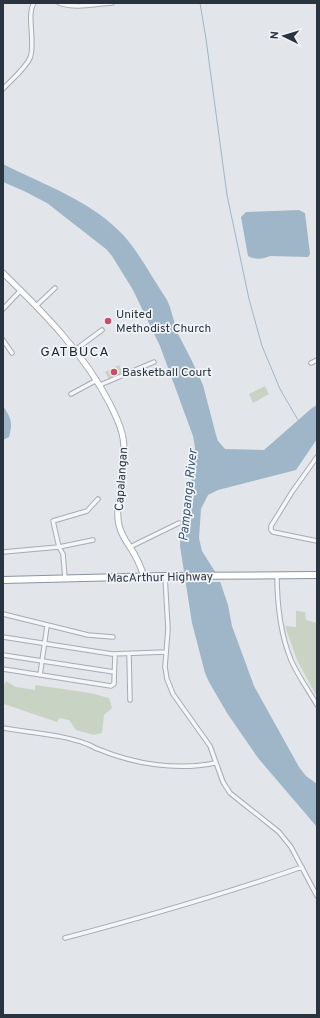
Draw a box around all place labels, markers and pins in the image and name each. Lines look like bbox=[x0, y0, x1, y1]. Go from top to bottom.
place label: United Methodist Church bbox=[116, 307, 211, 337]
marker: United Methodist Church bbox=[103, 316, 113, 326]
place label: Basketball Court bbox=[122, 365, 212, 381]
marker: Basketball Court bbox=[109, 367, 119, 377]

